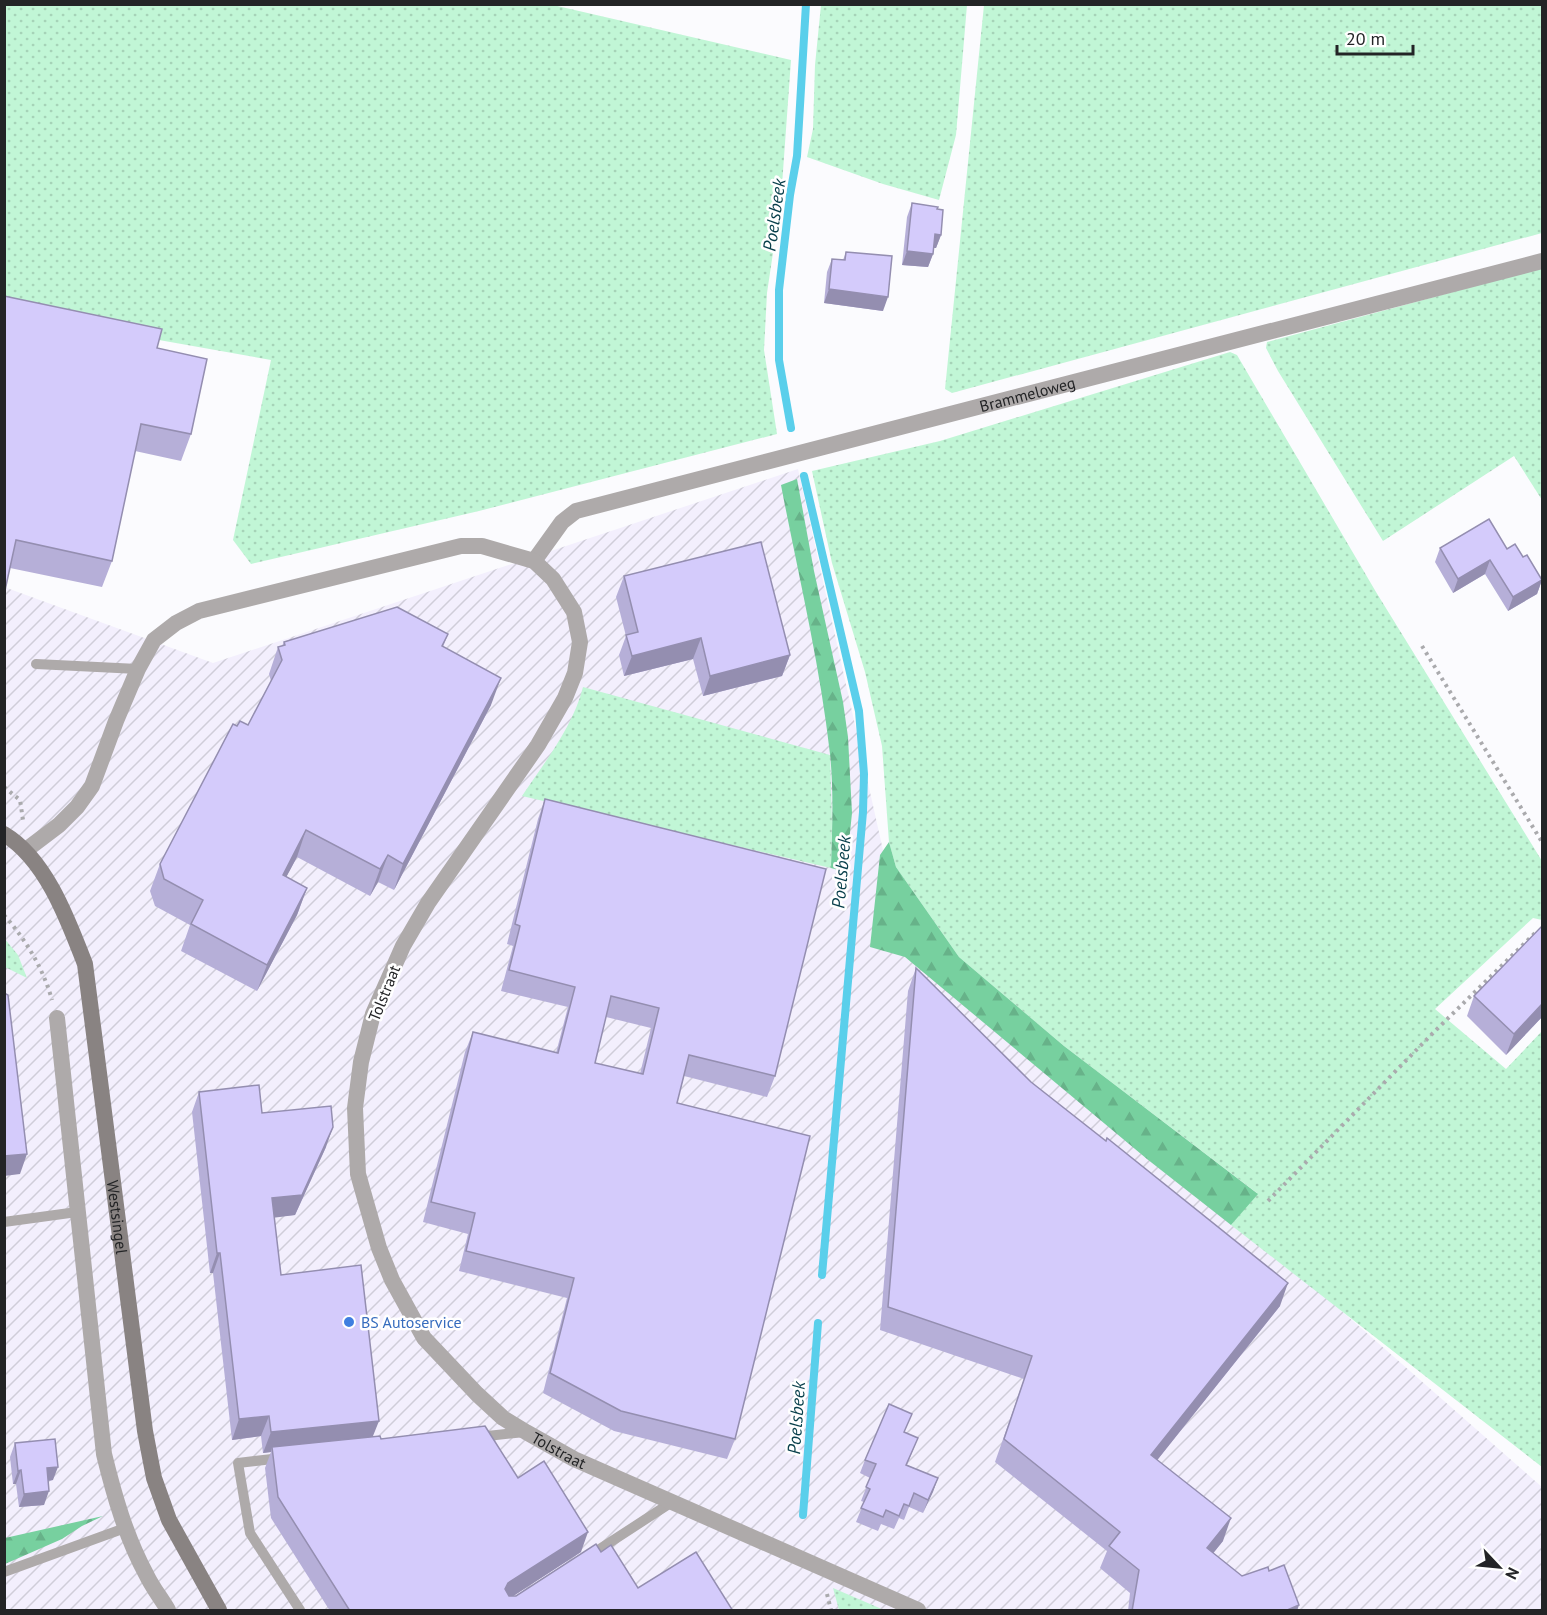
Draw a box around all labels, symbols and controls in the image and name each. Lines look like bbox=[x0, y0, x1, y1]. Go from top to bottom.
scale bar bbox=[1337, 18, 1414, 56]
text: 20 m bbox=[1346, 27, 1385, 50]
water label: Poelsbeek bbox=[758, 176, 791, 253]
street label: Brammeloweg bbox=[977, 372, 1077, 416]
water label: Poelsbeek bbox=[826, 834, 856, 909]
street label: Tolstraat bbox=[364, 961, 405, 1024]
street label: Westsingel bbox=[103, 1179, 132, 1255]
place label: BS Autoservice bbox=[361, 1312, 462, 1332]
marker: BS Autoservice bbox=[342, 1315, 356, 1329]
water label: Poelsbeek bbox=[782, 1380, 810, 1455]
street label: Tolstraat bbox=[528, 1427, 590, 1473]
north arrow bbox=[1469, 1537, 1529, 1597]
text: N bbox=[1501, 1564, 1524, 1583]

